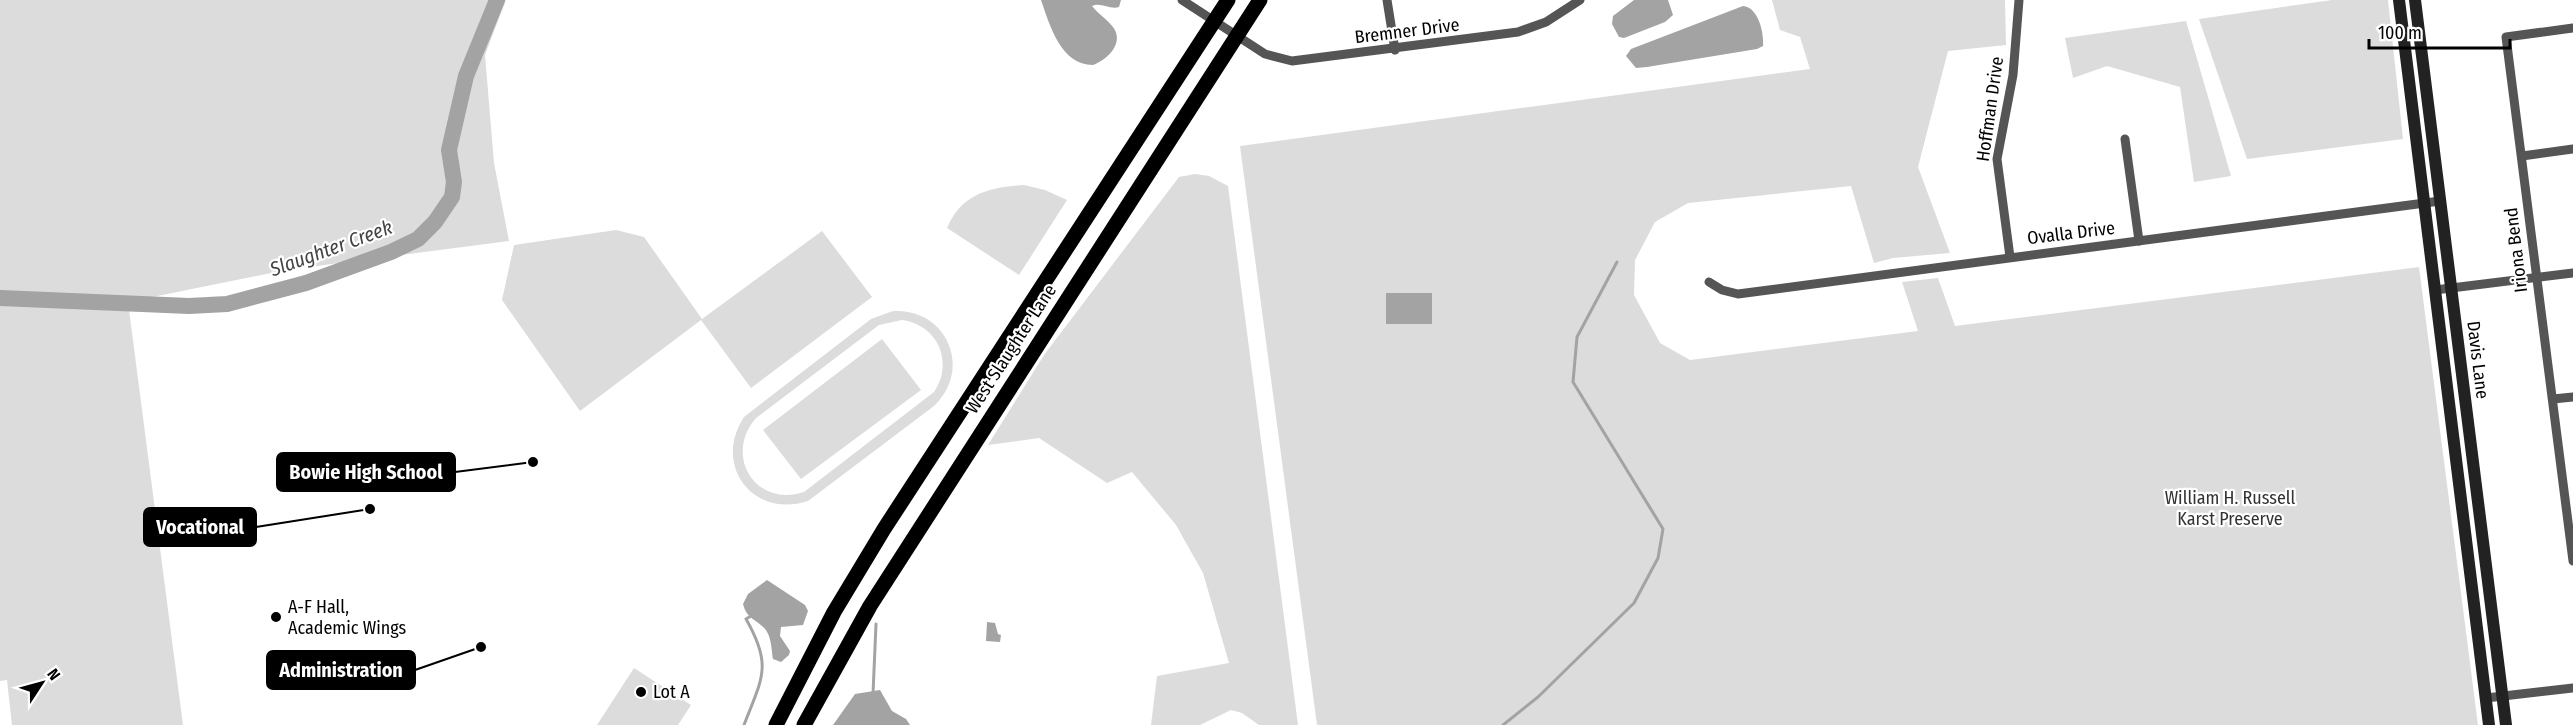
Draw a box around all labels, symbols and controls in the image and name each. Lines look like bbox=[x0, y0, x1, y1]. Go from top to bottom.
scale bar bbox=[2369, 12, 2510, 50]
street label: Bremner Drive bbox=[1353, 14, 1461, 48]
text: 100 m bbox=[2378, 22, 2422, 44]
street label: Hoffman Drive bbox=[1972, 55, 2008, 163]
street label: Iriona Bend bbox=[2500, 206, 2532, 294]
water label: Slaughter Creek bbox=[266, 215, 396, 282]
street label: Ovalla Drive bbox=[2026, 217, 2116, 249]
street label: West Slaughter Lane bbox=[961, 280, 1061, 418]
street label: Davis Lane bbox=[2462, 320, 2494, 400]
callout: Bowie High School bbox=[277, 453, 455, 491]
text: Bowie High School bbox=[289, 460, 443, 484]
park label: William H. Russell Karst Preserve bbox=[2165, 487, 2296, 530]
callout: Vocational bbox=[144, 508, 256, 546]
text: Vocational bbox=[155, 515, 244, 539]
place label: A-F Hall, Academic Wings bbox=[288, 596, 407, 639]
marker: A-F Hall, Academic Wings bbox=[269, 610, 283, 624]
callout: Administration bbox=[267, 651, 415, 689]
north arrow bbox=[12, 653, 72, 713]
text: Administration bbox=[278, 658, 403, 682]
text: N bbox=[43, 665, 64, 684]
place label: Lot A bbox=[653, 681, 690, 703]
marker: Lot A bbox=[634, 685, 648, 699]

